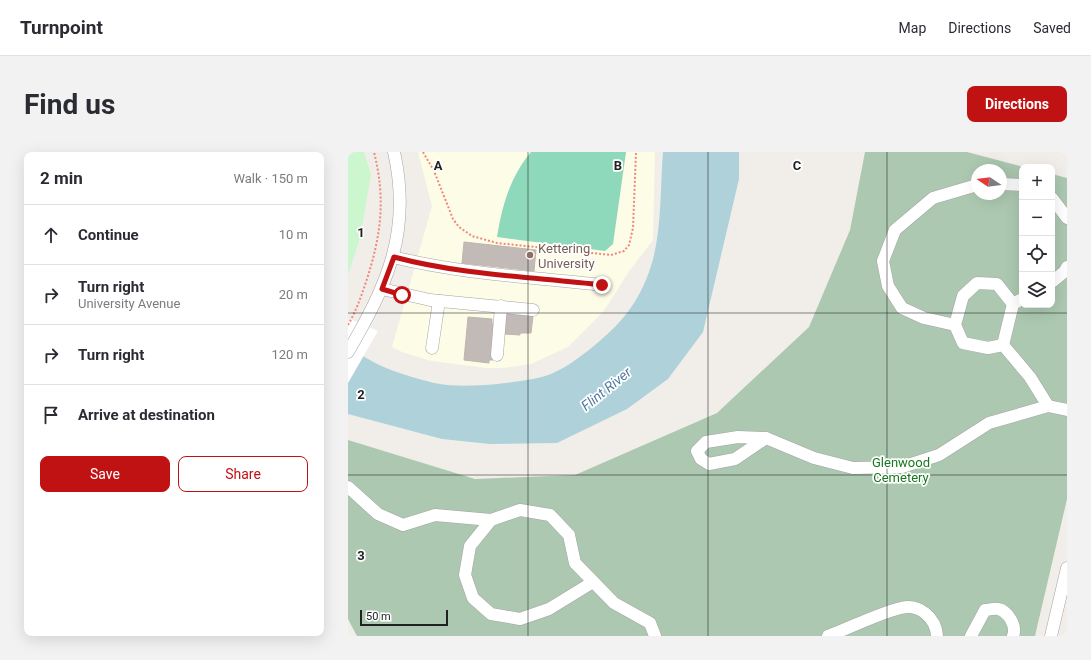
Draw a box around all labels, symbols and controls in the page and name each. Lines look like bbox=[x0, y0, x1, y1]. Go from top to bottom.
text: Turnpoint bbox=[20, 16, 103, 39]
text: Map bbox=[899, 20, 926, 36]
text: Directions bbox=[948, 20, 1011, 36]
text: Saved bbox=[1033, 20, 1071, 36]
button: Directions bbox=[967, 86, 1067, 122]
text: Find us bbox=[24, 88, 115, 121]
text: A bbox=[434, 158, 443, 173]
text: B bbox=[614, 158, 622, 173]
text: C bbox=[793, 158, 802, 173]
north arrow bbox=[971, 164, 1007, 200]
map controls bbox=[1019, 164, 1055, 308]
button: + bbox=[1019, 164, 1055, 200]
text: 2 min bbox=[40, 168, 83, 188]
text: Walk · 150 m bbox=[233, 171, 308, 186]
button: − bbox=[1019, 200, 1055, 236]
icon: ahead bbox=[40, 224, 62, 246]
text: 1 bbox=[357, 225, 365, 240]
text: Continue bbox=[78, 226, 139, 244]
text: 10 m bbox=[279, 227, 308, 242]
button: locate bbox=[1019, 236, 1055, 272]
place label: Kettering University bbox=[538, 241, 595, 271]
marker: Kettering University bbox=[525, 250, 535, 260]
button: layers bbox=[1019, 272, 1055, 308]
route end bbox=[593, 276, 611, 294]
text: Turn right bbox=[78, 278, 144, 296]
icon: right bbox=[40, 284, 62, 306]
route start bbox=[393, 286, 411, 304]
text: 20 m bbox=[279, 287, 308, 302]
text: University Avenue bbox=[78, 296, 180, 311]
icon: right bbox=[40, 344, 62, 366]
text: Turn right bbox=[78, 346, 144, 364]
text: 120 m bbox=[271, 347, 308, 362]
water label: Flint River bbox=[578, 364, 634, 414]
text: 2 bbox=[357, 387, 365, 402]
icon: arrive bbox=[40, 404, 62, 426]
text: Arrive at destination bbox=[78, 406, 215, 424]
park label: Glenwood Cemetery bbox=[872, 455, 930, 485]
button: Save bbox=[40, 456, 170, 492]
button: Share bbox=[178, 456, 308, 492]
text: 3 bbox=[357, 548, 365, 563]
scale bar bbox=[360, 608, 448, 627]
text: 50 m bbox=[366, 610, 391, 623]

